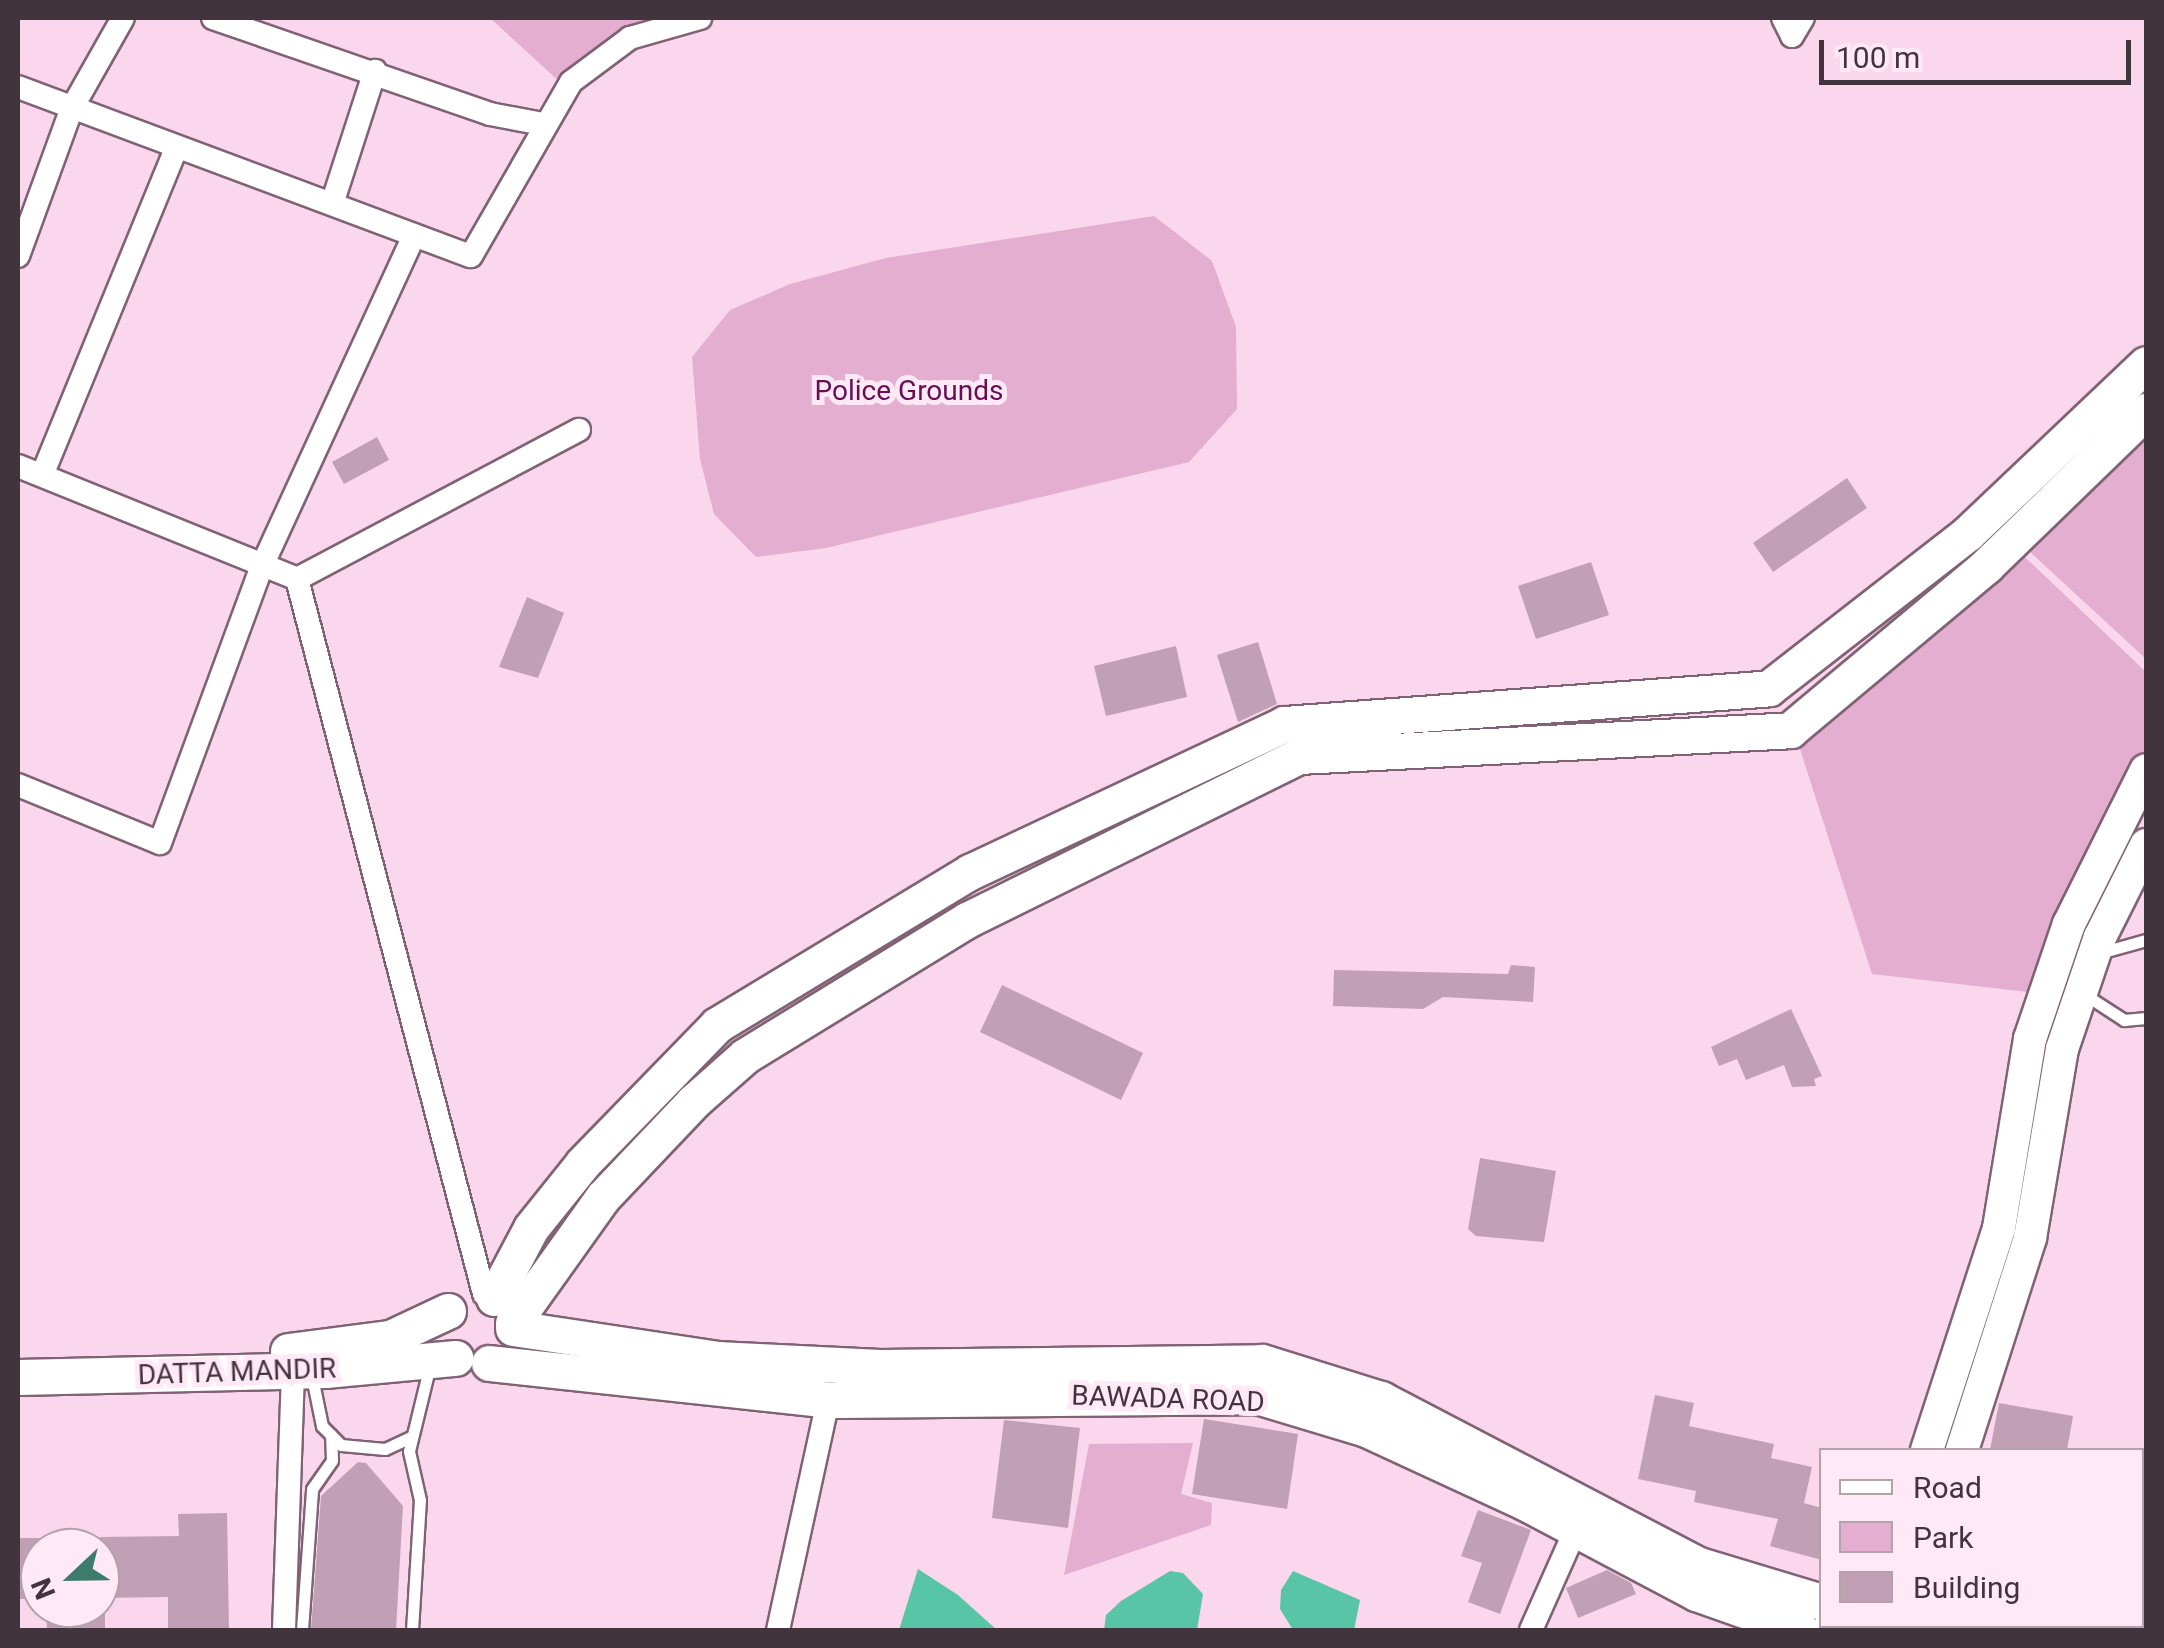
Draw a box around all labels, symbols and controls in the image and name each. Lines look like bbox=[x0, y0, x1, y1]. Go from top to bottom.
scale bar bbox=[1824, 20, 2136, 82]
text: 100 m bbox=[1836, 40, 1920, 75]
park label: Police Grounds bbox=[815, 374, 1003, 408]
street label: DATTA MANDIR bbox=[137, 1352, 337, 1392]
street label: BAWADA ROAD bbox=[1071, 1379, 1265, 1419]
legend bbox=[1819, 1448, 2144, 1628]
text: Road bbox=[1913, 1470, 1982, 1505]
text: Park bbox=[1913, 1520, 1973, 1555]
north arrow bbox=[20, 1528, 120, 1628]
text: Building bbox=[1913, 1570, 2020, 1605]
text: N bbox=[25, 1573, 63, 1604]

